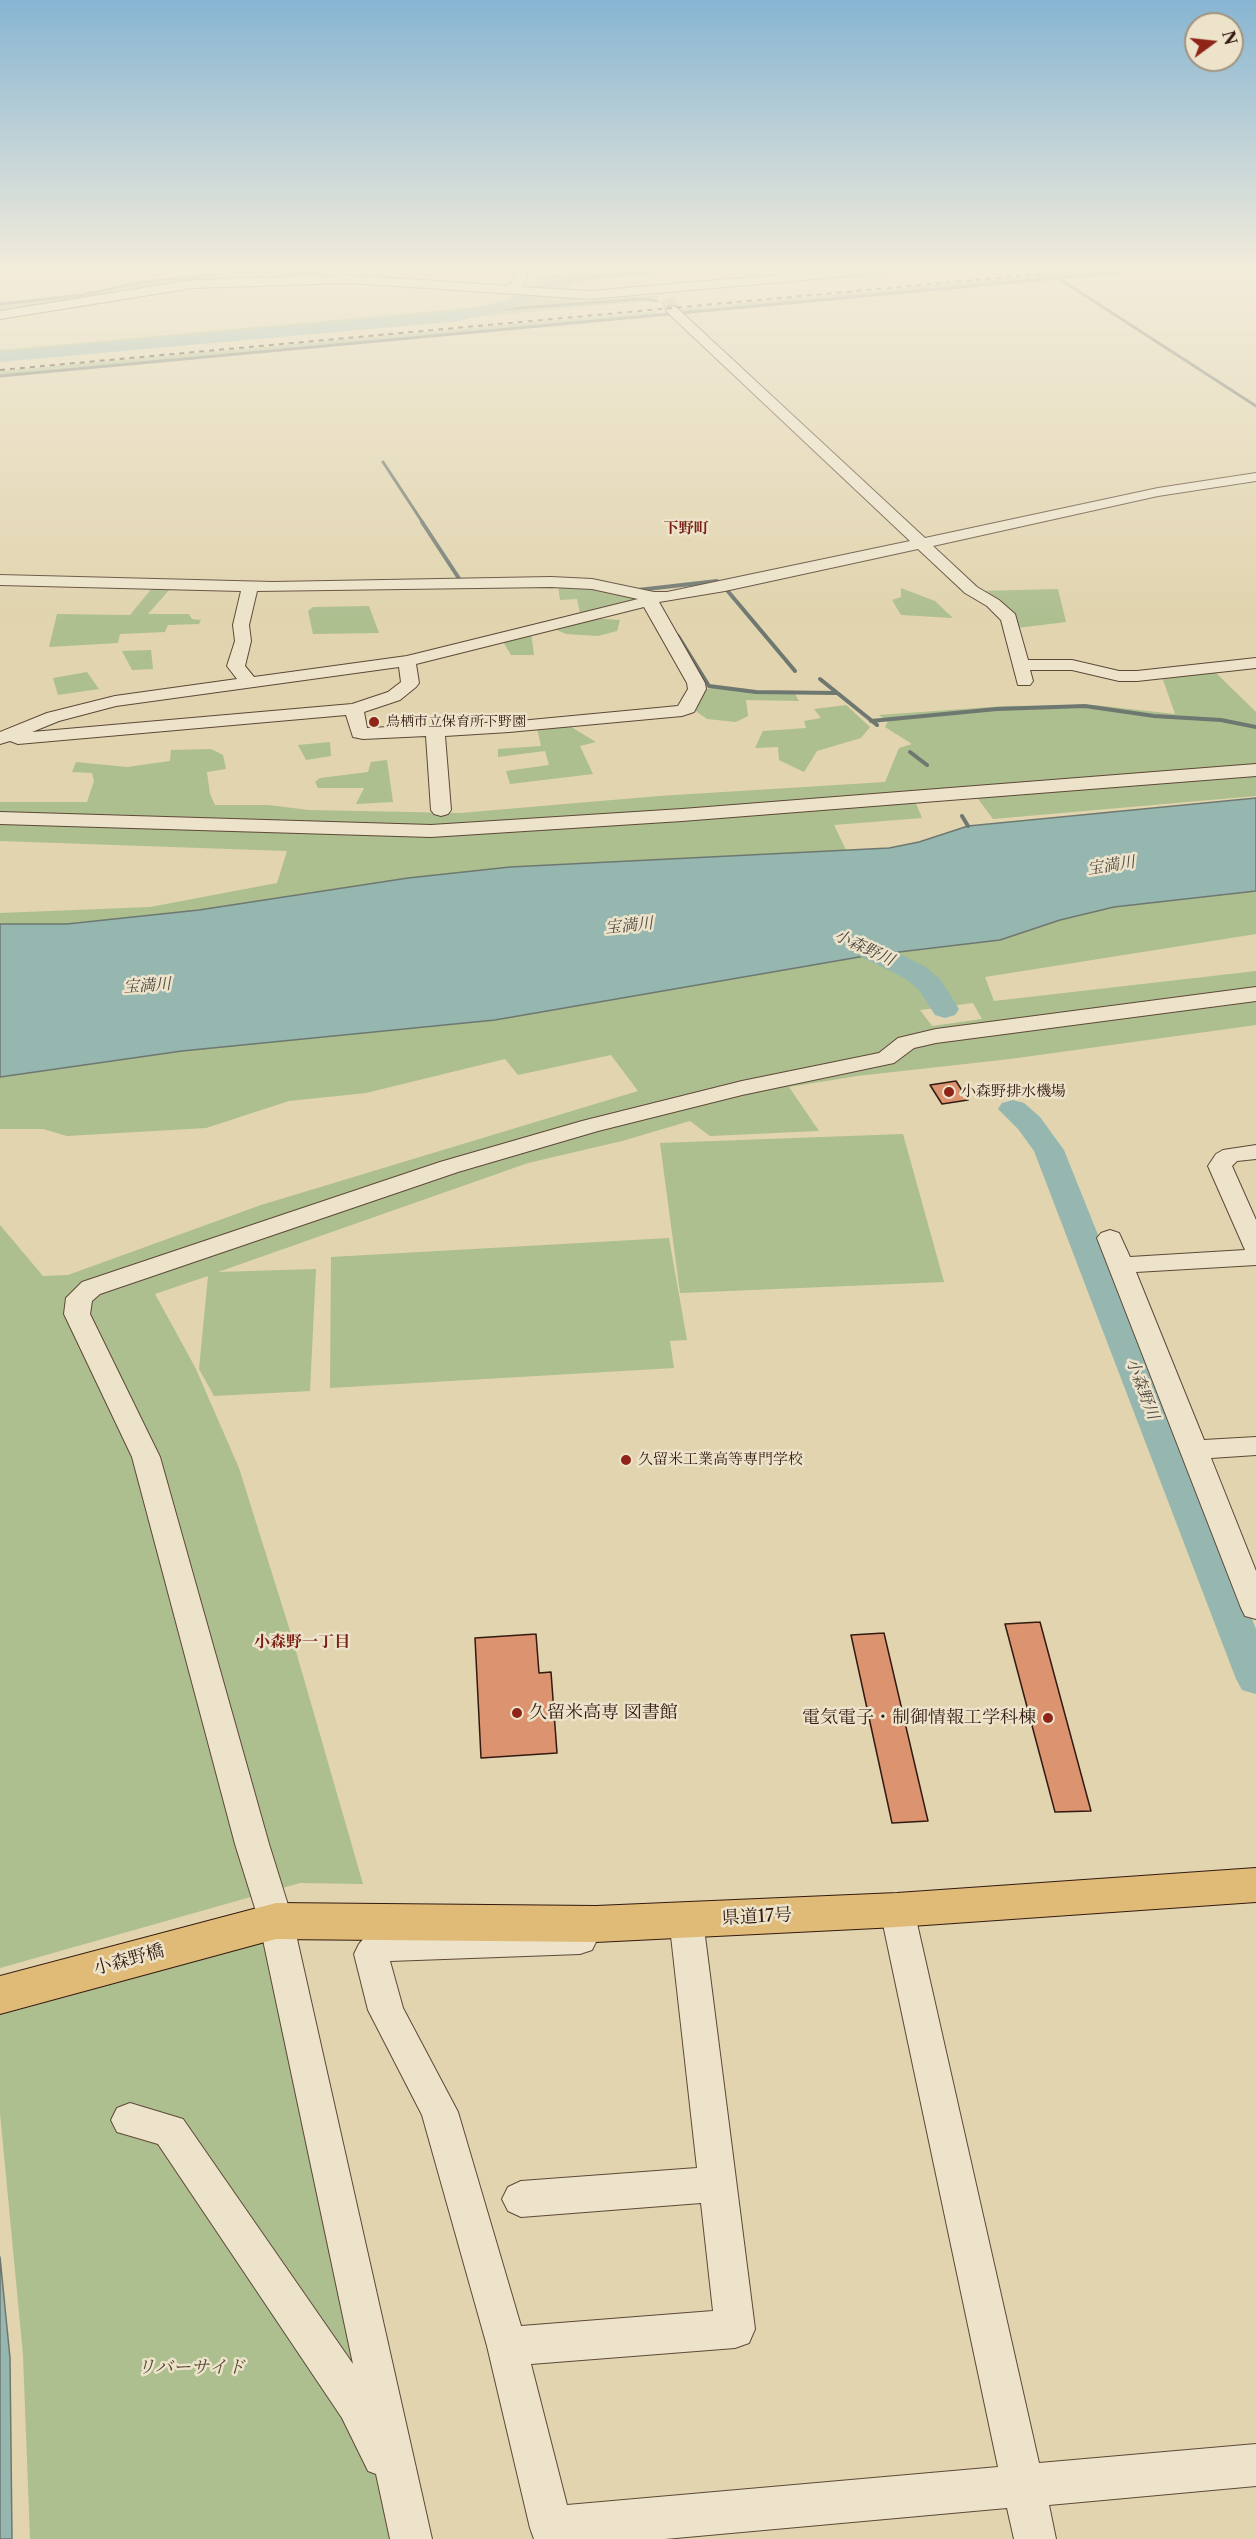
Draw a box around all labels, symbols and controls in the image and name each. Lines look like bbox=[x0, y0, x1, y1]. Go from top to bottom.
north arrow bbox=[1184, 12, 1244, 72]
text: N bbox=[1218, 29, 1241, 47]
district label: 下野町 bbox=[664, 520, 708, 538]
place label: 鳥栖市立保育所下野園 bbox=[386, 714, 526, 730]
marker: 鳥栖市立保育所下野園 bbox=[367, 715, 381, 729]
water label: 宝満川 bbox=[1086, 853, 1136, 879]
water label: 宝満川 bbox=[604, 914, 654, 938]
water label: 小森野川 bbox=[831, 926, 897, 970]
water label: 宝満川 bbox=[122, 975, 172, 997]
place label: 小森野排水機場 bbox=[961, 1083, 1066, 1101]
marker: 小森野排水機場 bbox=[942, 1085, 956, 1099]
water label: 小森野川 bbox=[1122, 1356, 1162, 1422]
place label: 久留米工業高等専門学校 bbox=[638, 1451, 803, 1469]
marker: 久留米工業高等専門学校 bbox=[619, 1453, 633, 1467]
district label: 小森野一丁目 bbox=[254, 1632, 350, 1652]
place label: 久留米高専 図書館 bbox=[529, 1702, 678, 1724]
marker: 久留米高専 図書館 bbox=[510, 1706, 524, 1720]
place label: 電気電子・制御情報工学科棟 bbox=[802, 1707, 1036, 1729]
marker: 電気電子・制御情報工学科棟 bbox=[1041, 1711, 1055, 1725]
street label: 県道17号 bbox=[721, 1904, 793, 1930]
street label: 小森野橋 bbox=[91, 1940, 167, 1980]
park label: リバーサイド bbox=[137, 2357, 245, 2379]

